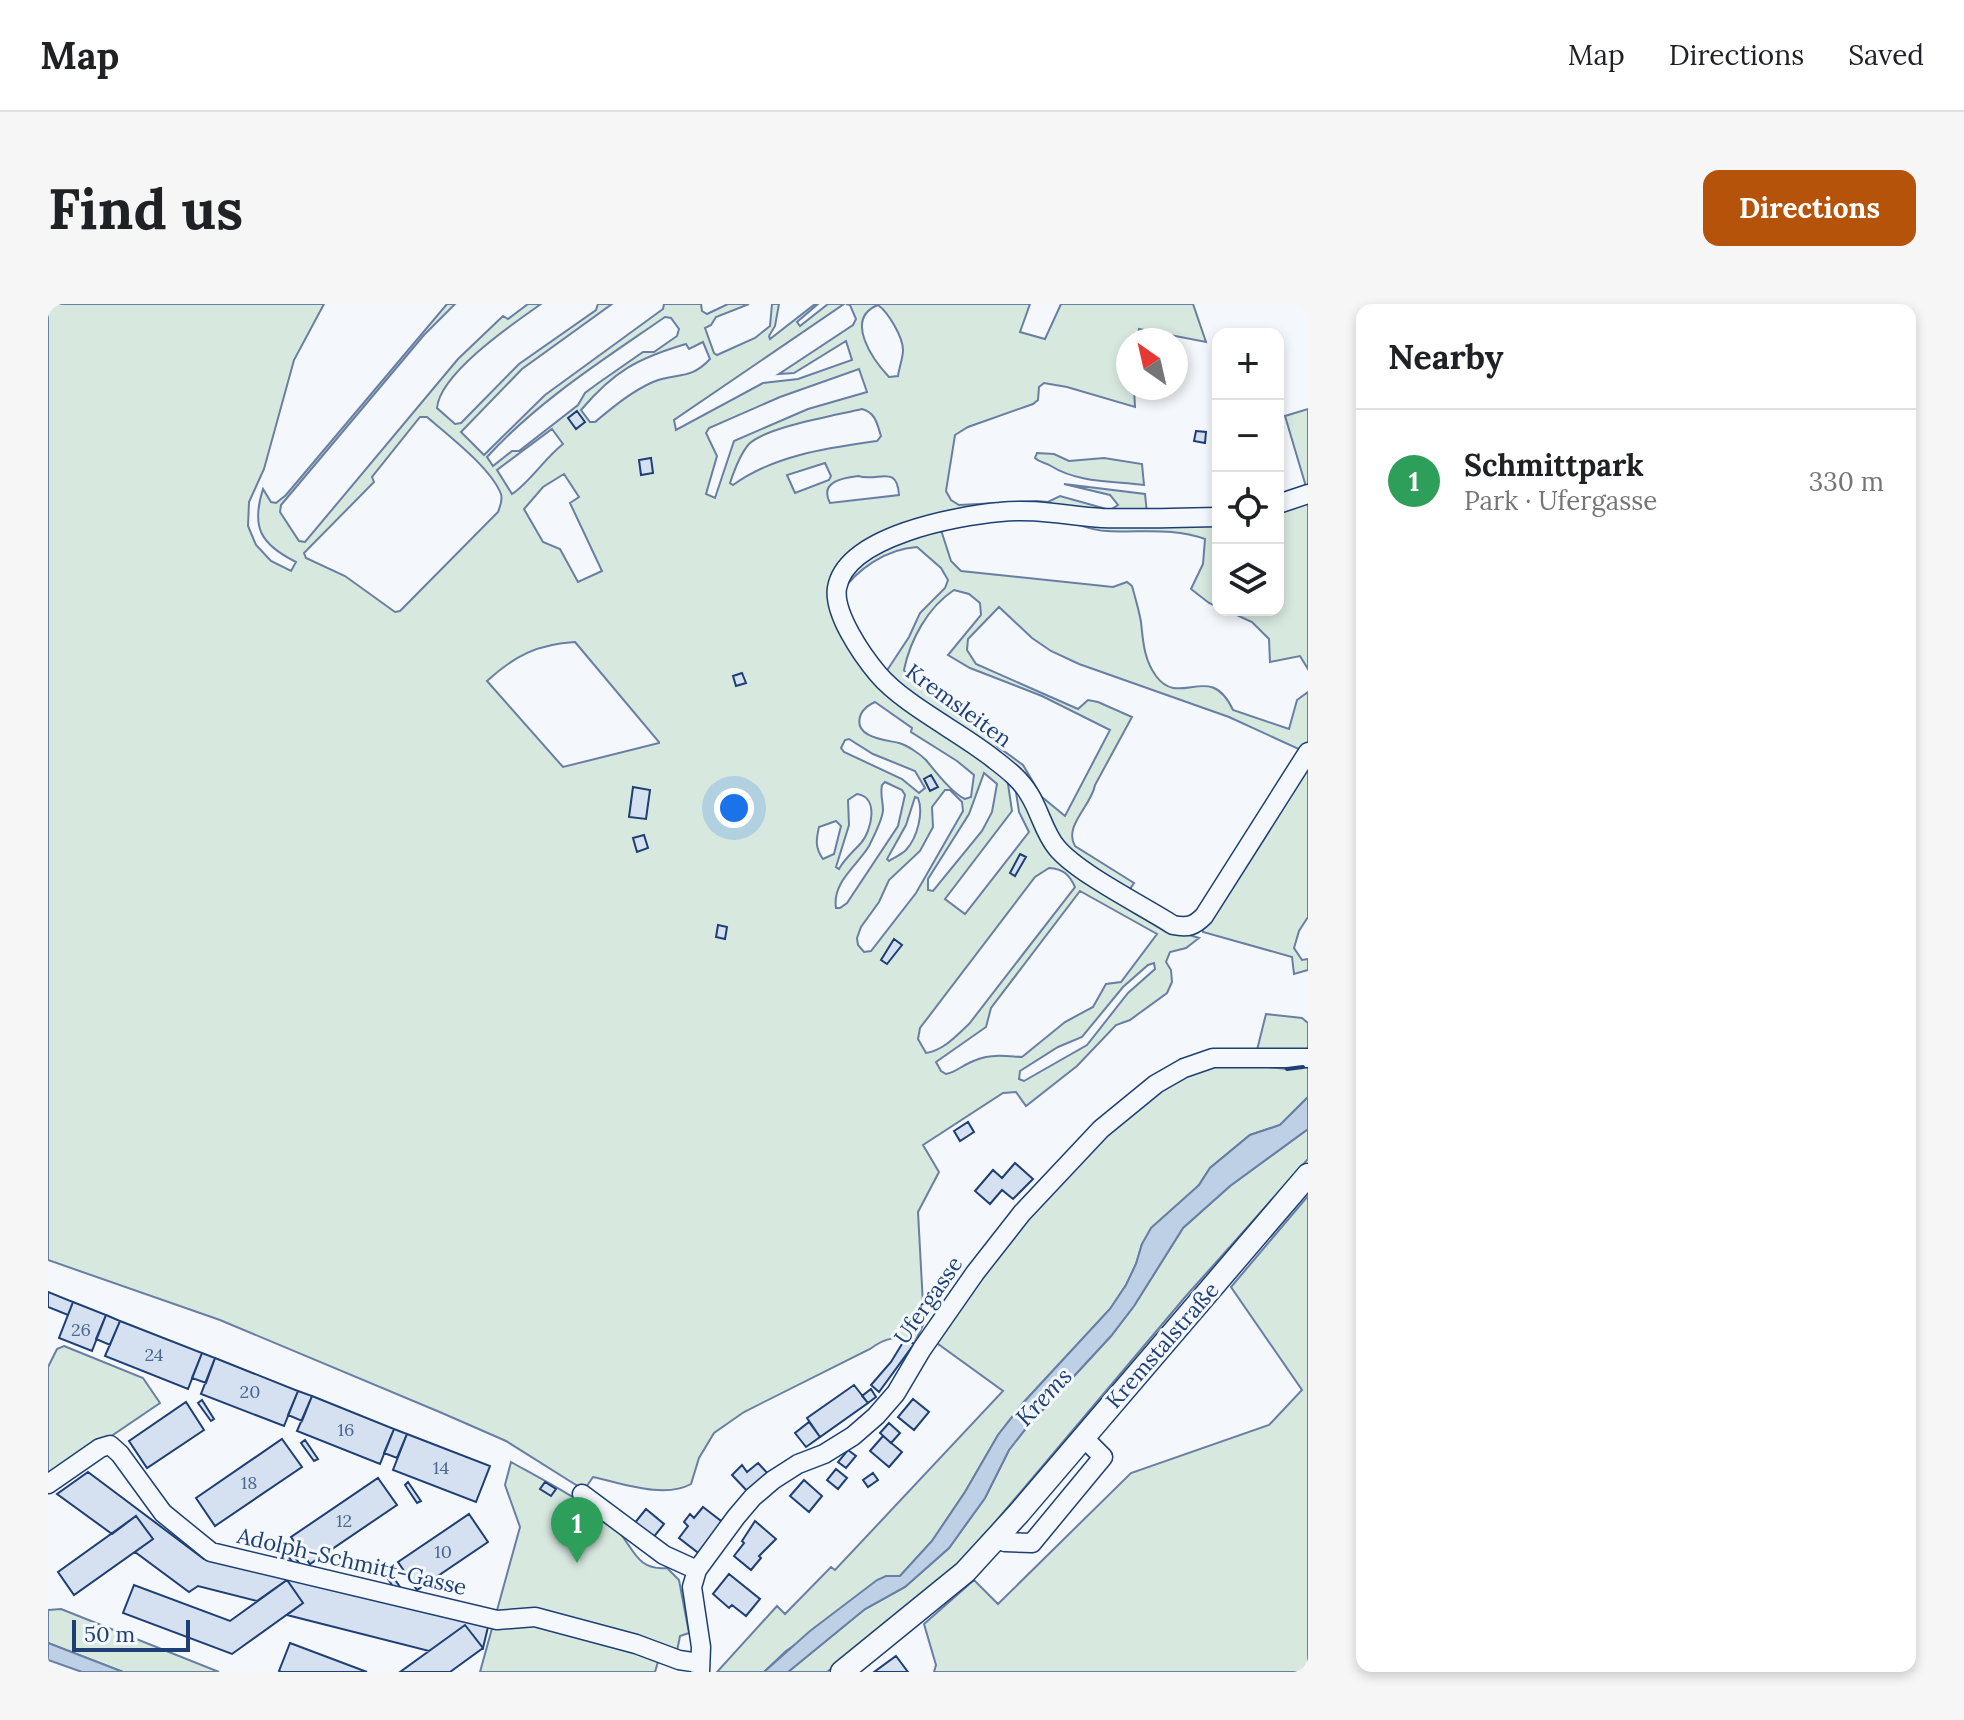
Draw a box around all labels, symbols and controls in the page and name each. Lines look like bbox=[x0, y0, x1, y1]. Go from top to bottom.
text: Map bbox=[40, 31, 119, 79]
text: Map bbox=[1568, 37, 1625, 73]
text: Directions bbox=[1669, 37, 1804, 73]
text: Saved bbox=[1848, 37, 1924, 73]
button: Directions bbox=[1703, 170, 1916, 246]
text: Find us bbox=[48, 173, 243, 244]
north arrow bbox=[1116, 328, 1188, 400]
map controls bbox=[1212, 328, 1284, 616]
button: + bbox=[1212, 328, 1284, 400]
text: Nearby bbox=[1388, 335, 1504, 378]
button: − bbox=[1212, 400, 1284, 472]
text: Schmittpark bbox=[1464, 446, 1644, 484]
text: 1 bbox=[1409, 465, 1419, 498]
text: 330 m bbox=[1809, 465, 1884, 498]
button: locate bbox=[1212, 472, 1284, 544]
text: Park · Ufergasse bbox=[1464, 484, 1657, 517]
button: layers bbox=[1212, 544, 1284, 616]
street label: Kremsleiten bbox=[900, 657, 1018, 753]
your location bbox=[714, 788, 754, 828]
street label: Ufergasse bbox=[888, 1251, 968, 1349]
street label: Kremstalstraße bbox=[1099, 1276, 1225, 1414]
house number: 26 bbox=[71, 1318, 91, 1341]
house number: 24 bbox=[144, 1343, 164, 1366]
water label: Krems bbox=[1009, 1361, 1079, 1433]
house number: 20 bbox=[240, 1380, 260, 1403]
house number: 16 bbox=[338, 1418, 354, 1441]
house number: 14 bbox=[433, 1456, 449, 1479]
house number: 18 bbox=[241, 1471, 257, 1494]
pin: 1 bbox=[551, 1497, 603, 1563]
house number: 12 bbox=[336, 1509, 352, 1532]
street label: Adolph-Schmitt-Gasse bbox=[234, 1521, 469, 1601]
house number: 10 bbox=[434, 1540, 452, 1563]
scale bar bbox=[72, 1616, 190, 1652]
text: 50 m bbox=[84, 1620, 135, 1648]

